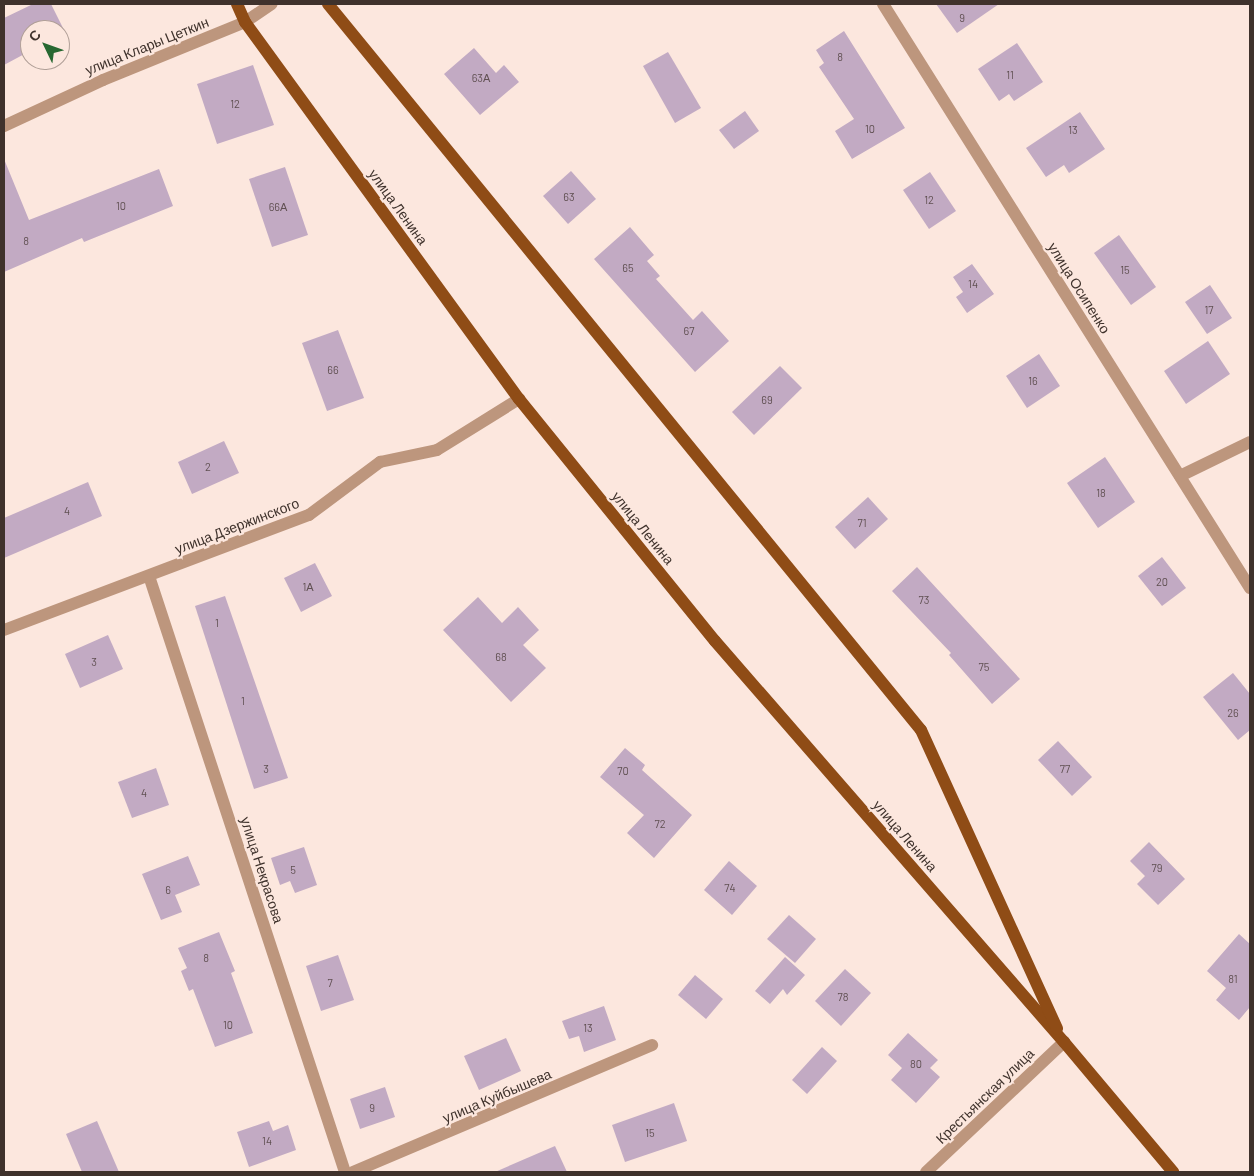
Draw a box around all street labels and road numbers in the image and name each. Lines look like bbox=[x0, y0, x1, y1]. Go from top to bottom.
street label: улица Клары Цеткин bbox=[83, 14, 211, 78]
street label: улица Ленина bbox=[365, 166, 431, 248]
street label: улица Осипенко bbox=[1044, 239, 1114, 337]
street label: улица Ленина bbox=[608, 488, 678, 568]
street label: улица Дзержинского bbox=[173, 495, 301, 557]
street label: улица Ленина bbox=[869, 797, 941, 875]
street label: улица Некрасова bbox=[237, 815, 287, 925]
street label: Крестьянская улица bbox=[932, 1045, 1038, 1147]
street label: улица Куйбышева bbox=[440, 1066, 554, 1126]

